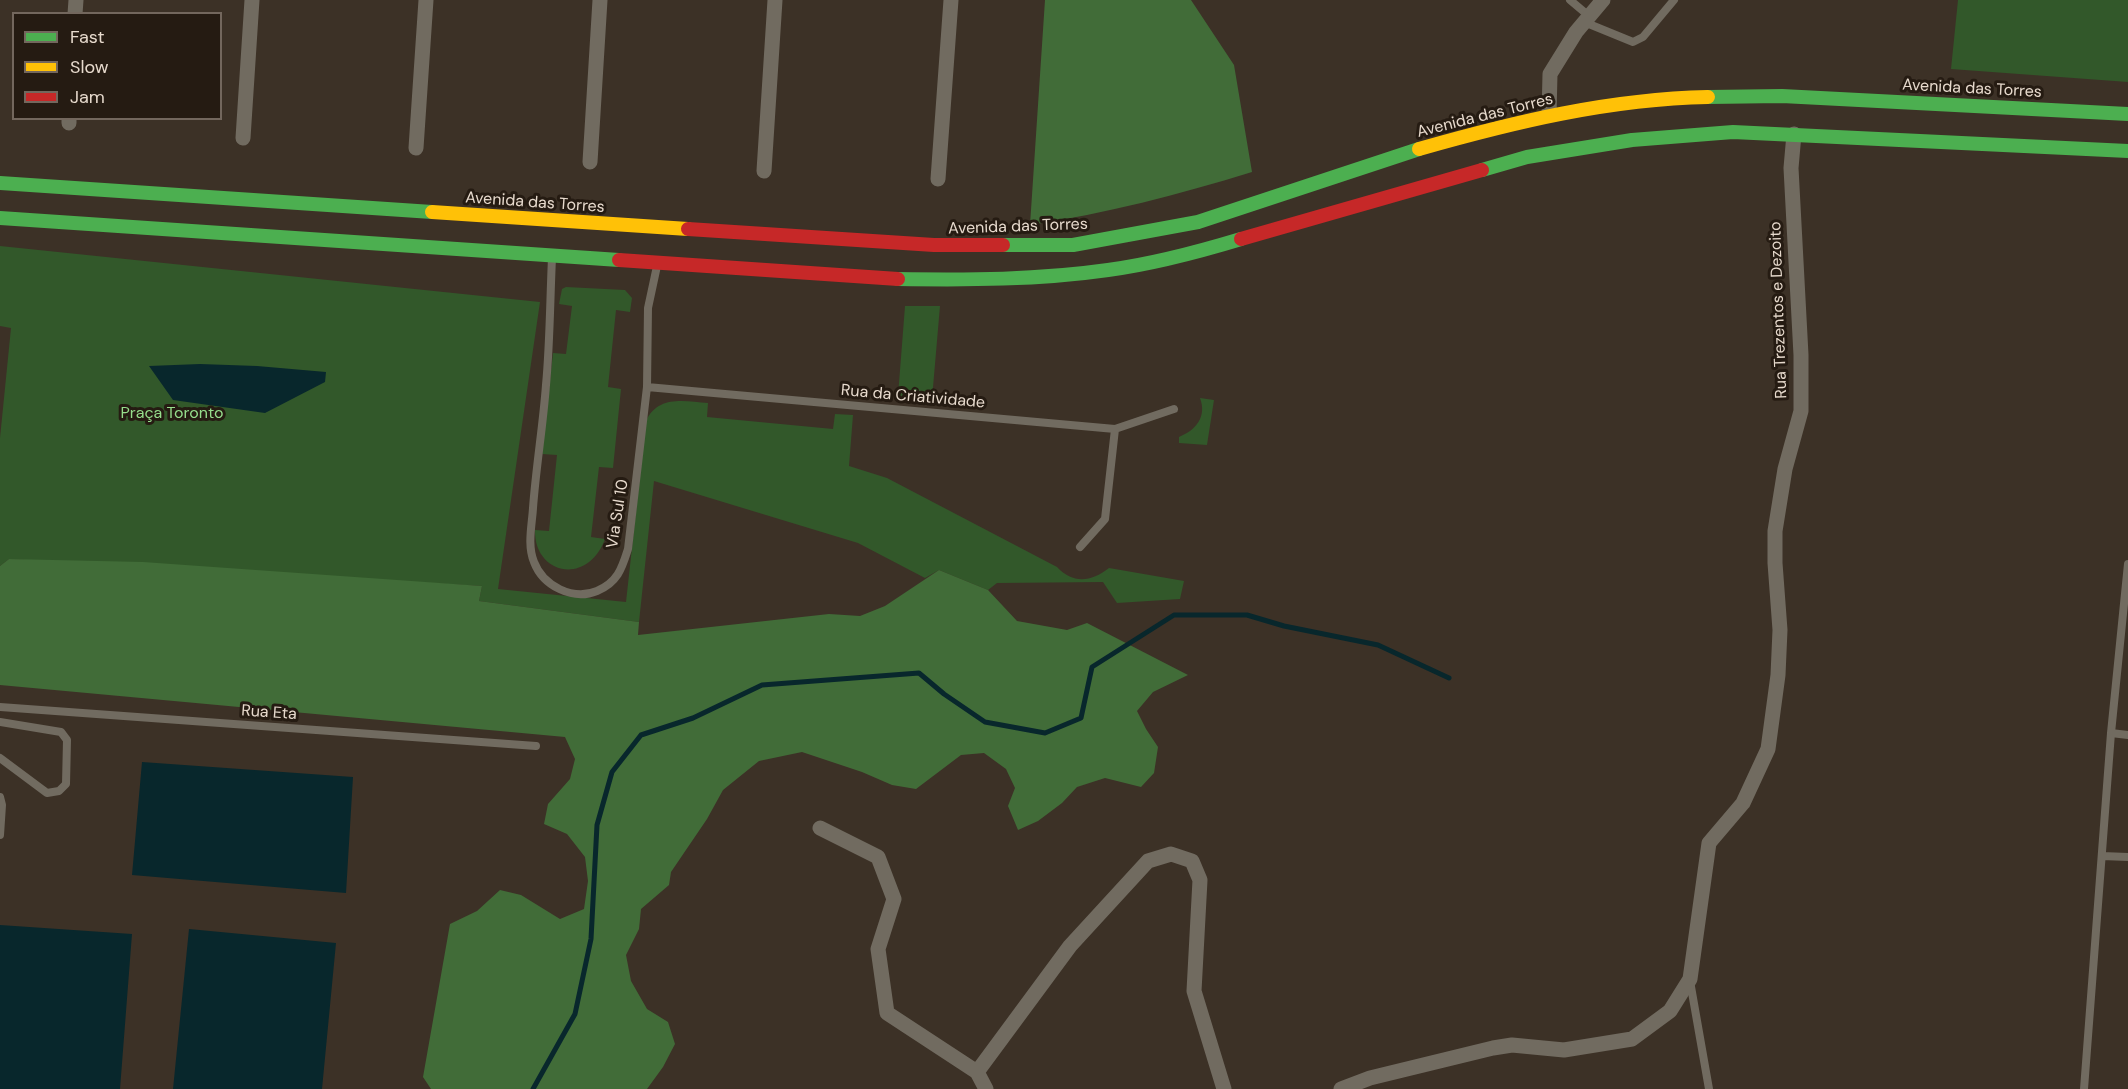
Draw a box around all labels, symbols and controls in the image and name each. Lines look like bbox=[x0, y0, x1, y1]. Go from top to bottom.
legend bbox=[12, 12, 222, 120]
text: Fast bbox=[70, 25, 105, 49]
text: Slow bbox=[70, 55, 109, 79]
street label: Avenida das Torres bbox=[1902, 76, 2042, 102]
text: Jam bbox=[70, 85, 105, 109]
street label: Avenida das Torres bbox=[1415, 90, 1555, 142]
street label: Avenida das Torres bbox=[465, 189, 605, 217]
street label: Avenida das Torres bbox=[948, 215, 1088, 239]
street label: Rua Trezentos e Dezoito bbox=[1766, 221, 1792, 399]
street label: Rua da Criatividade bbox=[840, 381, 986, 413]
park label: Praça Toronto bbox=[121, 404, 223, 424]
street label: Via Sul 10 bbox=[603, 478, 633, 550]
street label: Rua Eta bbox=[241, 701, 297, 725]

